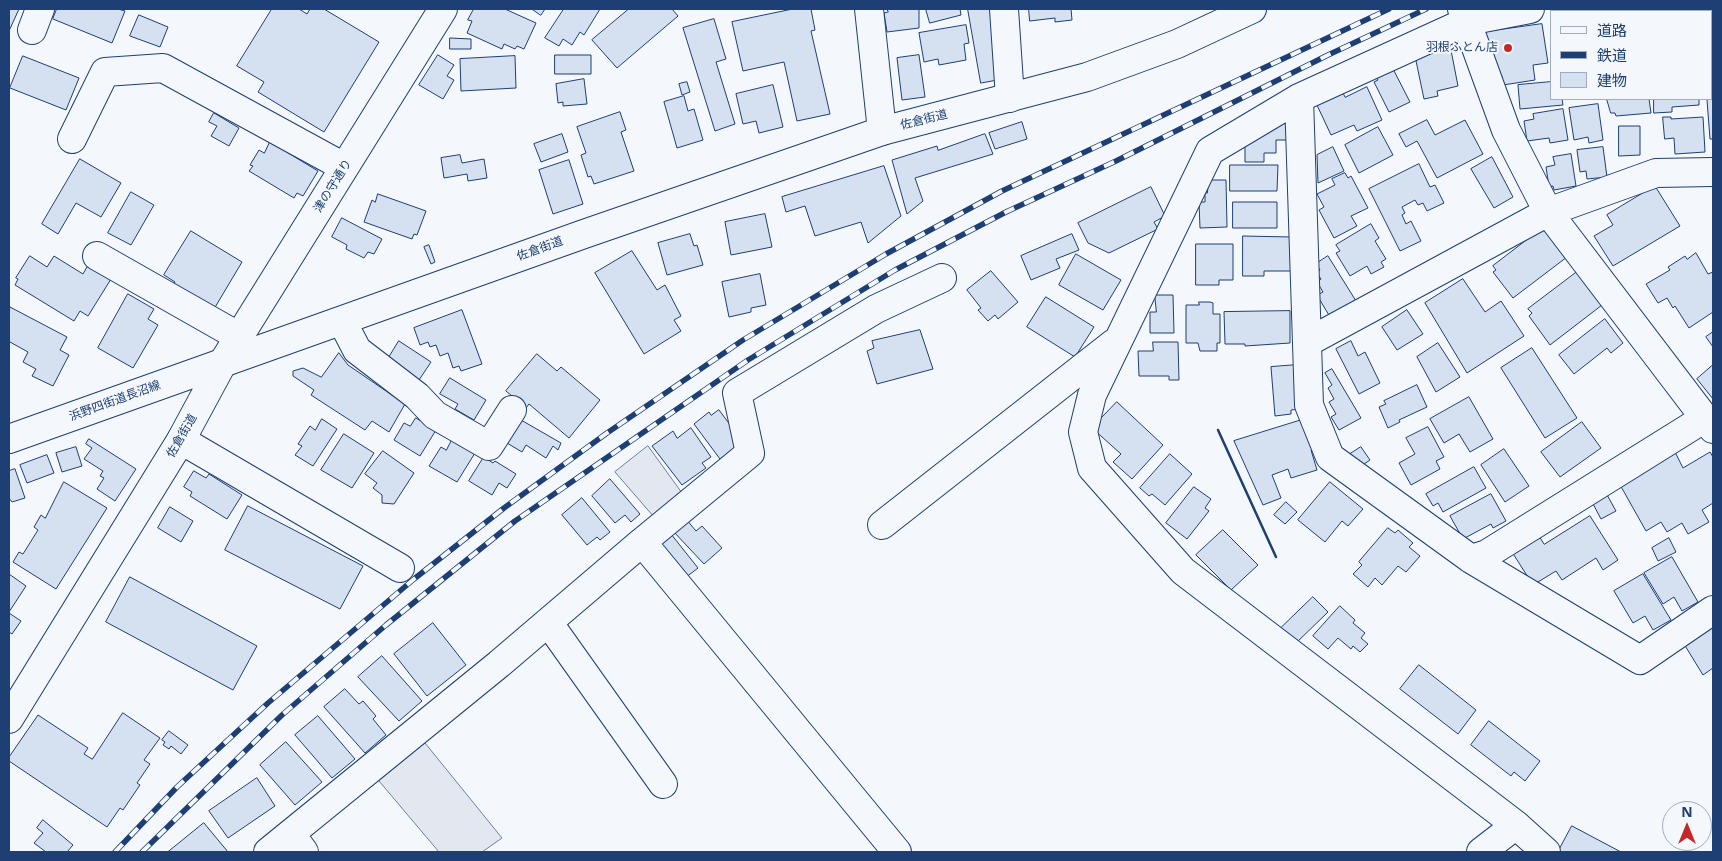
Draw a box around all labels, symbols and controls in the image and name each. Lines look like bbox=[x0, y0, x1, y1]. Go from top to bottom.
legend bbox=[1550, 10, 1712, 100]
text: 道路 bbox=[1597, 20, 1627, 40]
place label: 羽根ふとん店 bbox=[1426, 41, 1498, 55]
marker: 羽根ふとん店 bbox=[1502, 42, 1514, 54]
text: 鉄道 bbox=[1597, 45, 1627, 65]
text: 建物 bbox=[1597, 70, 1627, 90]
street label: 佐倉街道 bbox=[899, 107, 949, 133]
street label: 津の守通り bbox=[311, 157, 355, 215]
street label: 佐倉街道 bbox=[515, 234, 565, 264]
street label: 浜野四街道長沼線 bbox=[67, 378, 163, 424]
street label: 佐倉街道 bbox=[164, 412, 200, 460]
north arrow bbox=[1662, 801, 1712, 851]
text: N bbox=[1681, 802, 1693, 821]

